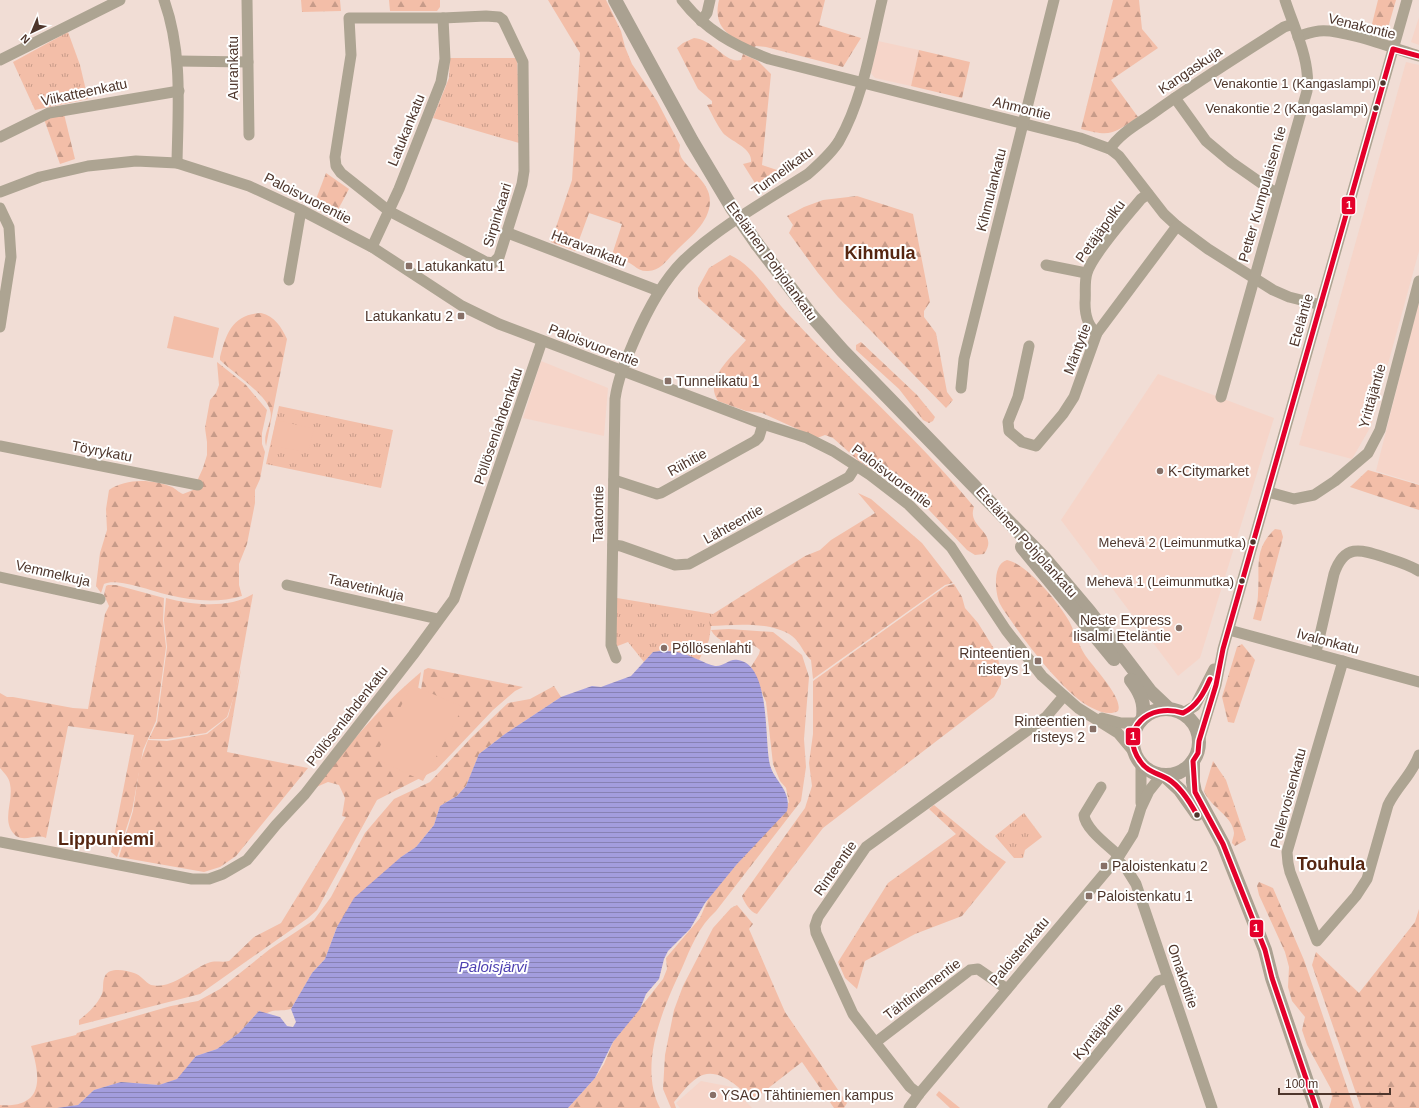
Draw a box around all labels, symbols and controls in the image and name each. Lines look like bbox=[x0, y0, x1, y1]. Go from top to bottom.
street label: Venakontie bbox=[1326, 10, 1398, 42]
north arrow bbox=[12, 12, 52, 52]
text: N bbox=[18, 32, 32, 46]
street label: Aurankatu bbox=[225, 36, 241, 100]
street label: Kangaskuja bbox=[1155, 43, 1225, 97]
street label: Viikatteenkatu bbox=[39, 75, 129, 109]
place label: Venakontie 1 (Kangaslampi) bbox=[1213, 76, 1376, 91]
marker: Venakontie 1 (Kangaslampi) bbox=[1378, 78, 1388, 88]
street label: Latukankatu bbox=[384, 92, 428, 168]
street label: Ahmontie bbox=[991, 93, 1053, 123]
place label: Venakontie 2 (Kangaslampi) bbox=[1205, 101, 1368, 116]
marker: Venakontie 2 (Kangaslampi) bbox=[1371, 103, 1381, 113]
street label: Petter Kumpulaisen tie bbox=[1235, 124, 1289, 264]
street label: Tunnelikatu bbox=[748, 143, 816, 199]
street label: Kihmulankatu bbox=[973, 147, 1009, 233]
street label: Paloisvuorentie bbox=[262, 169, 354, 227]
street label: Sirpinkaari bbox=[480, 181, 514, 249]
line badge: 1 bbox=[1341, 196, 1356, 215]
street label: Petäjäpolku bbox=[1072, 197, 1128, 265]
street label: Eteläinen Pohjolankatu bbox=[723, 198, 821, 324]
text: 1 bbox=[1346, 199, 1352, 211]
street label: Haravankatu bbox=[549, 226, 629, 270]
district label: Kihmula bbox=[844, 243, 916, 263]
place label: Latukankatu 1 bbox=[417, 258, 505, 274]
marker: Latukankatu 1 bbox=[404, 261, 414, 271]
street label: Eteläntie bbox=[1286, 291, 1316, 348]
place label: Latukankatu 2 bbox=[365, 308, 453, 324]
marker: Latukankatu 2 bbox=[456, 311, 466, 321]
street label: Paloisvuorentie bbox=[546, 320, 642, 370]
street label: Mäntytie bbox=[1060, 321, 1094, 377]
street label: Yrittäjäntie bbox=[1355, 362, 1389, 430]
street label: Pöllösenlahdenkatu bbox=[471, 366, 525, 486]
place label: Tunnelikatu 1 bbox=[676, 373, 760, 389]
marker: Tunnelikatu 1 bbox=[663, 376, 673, 386]
street label: Töyrykatu bbox=[70, 437, 134, 465]
street label: Paloisvuorentie bbox=[849, 441, 935, 511]
street label: Riihitie bbox=[665, 445, 709, 479]
place label: K-Citymarket bbox=[1168, 463, 1249, 479]
marker: K-Citymarket bbox=[1155, 466, 1165, 476]
street label: Eteläinen Pohjolankatu bbox=[973, 483, 1081, 601]
street label: Taatontie bbox=[590, 485, 606, 543]
street label: Lähteentie bbox=[701, 501, 766, 547]
place label: Mehevä 2 (Leimunmutka) bbox=[1099, 535, 1246, 550]
marker: Mehevä 2 (Leimunmutka) bbox=[1248, 537, 1258, 547]
street label: Vemmelkuja bbox=[14, 557, 92, 589]
street label: Taavetinkuja bbox=[326, 570, 406, 604]
place label: Mehevä 1 (Leimunmutka) bbox=[1087, 574, 1234, 589]
marker: Mehevä 1 (Leimunmutka) bbox=[1237, 576, 1247, 586]
place label: Neste Express Iisalmi Eteläntie bbox=[1073, 612, 1171, 644]
marker: Neste Express Iisalmi Eteläntie bbox=[1174, 623, 1184, 633]
street label: Ivalonkatu bbox=[1295, 625, 1361, 657]
place label: Pöllösenlahti bbox=[672, 640, 751, 656]
marker: Pöllösenlahti bbox=[659, 643, 669, 653]
place label: Rinteentien risteys 1 bbox=[959, 645, 1030, 677]
marker: Rinteentien risteys 1 bbox=[1033, 656, 1043, 666]
street label: Pöllösenlahdenkatu bbox=[303, 663, 391, 769]
place label: Rinteentien risteys 2 bbox=[1014, 713, 1085, 745]
marker: Rinteentien risteys 2 bbox=[1088, 724, 1098, 734]
line badge: 1 bbox=[1125, 727, 1141, 746]
text: 1 bbox=[1130, 730, 1136, 742]
street label: Pellervoisenkatu bbox=[1267, 746, 1309, 850]
unlabelled marker bbox=[1192, 810, 1202, 820]
district label: Lippuniemi bbox=[58, 829, 154, 849]
street label: Rinteentie bbox=[810, 837, 860, 898]
district label: Touhula bbox=[1297, 854, 1366, 874]
place label: Paloistenkatu 2 bbox=[1112, 858, 1208, 874]
marker: Paloistenkatu 2 bbox=[1099, 861, 1109, 871]
place label: Paloistenkatu 1 bbox=[1097, 888, 1193, 904]
marker: Paloistenkatu 1 bbox=[1084, 891, 1094, 901]
street label: Paloistenkatu bbox=[986, 914, 1052, 988]
line badge: 1 bbox=[1249, 919, 1264, 938]
text: 1 bbox=[1253, 922, 1259, 934]
street label: Omakotitie bbox=[1165, 942, 1202, 1010]
street label: Tähtiniementie bbox=[881, 955, 964, 1023]
water label: Paloisjärvi bbox=[459, 958, 528, 975]
street label: Kyntäjäntie bbox=[1070, 999, 1127, 1063]
scale bar bbox=[1279, 1070, 1390, 1096]
text: 100 m bbox=[1285, 1077, 1318, 1091]
place label: YSAO Tähtiniemen kampus bbox=[721, 1087, 894, 1103]
marker: YSAO Tähtiniemen kampus bbox=[708, 1090, 718, 1100]

